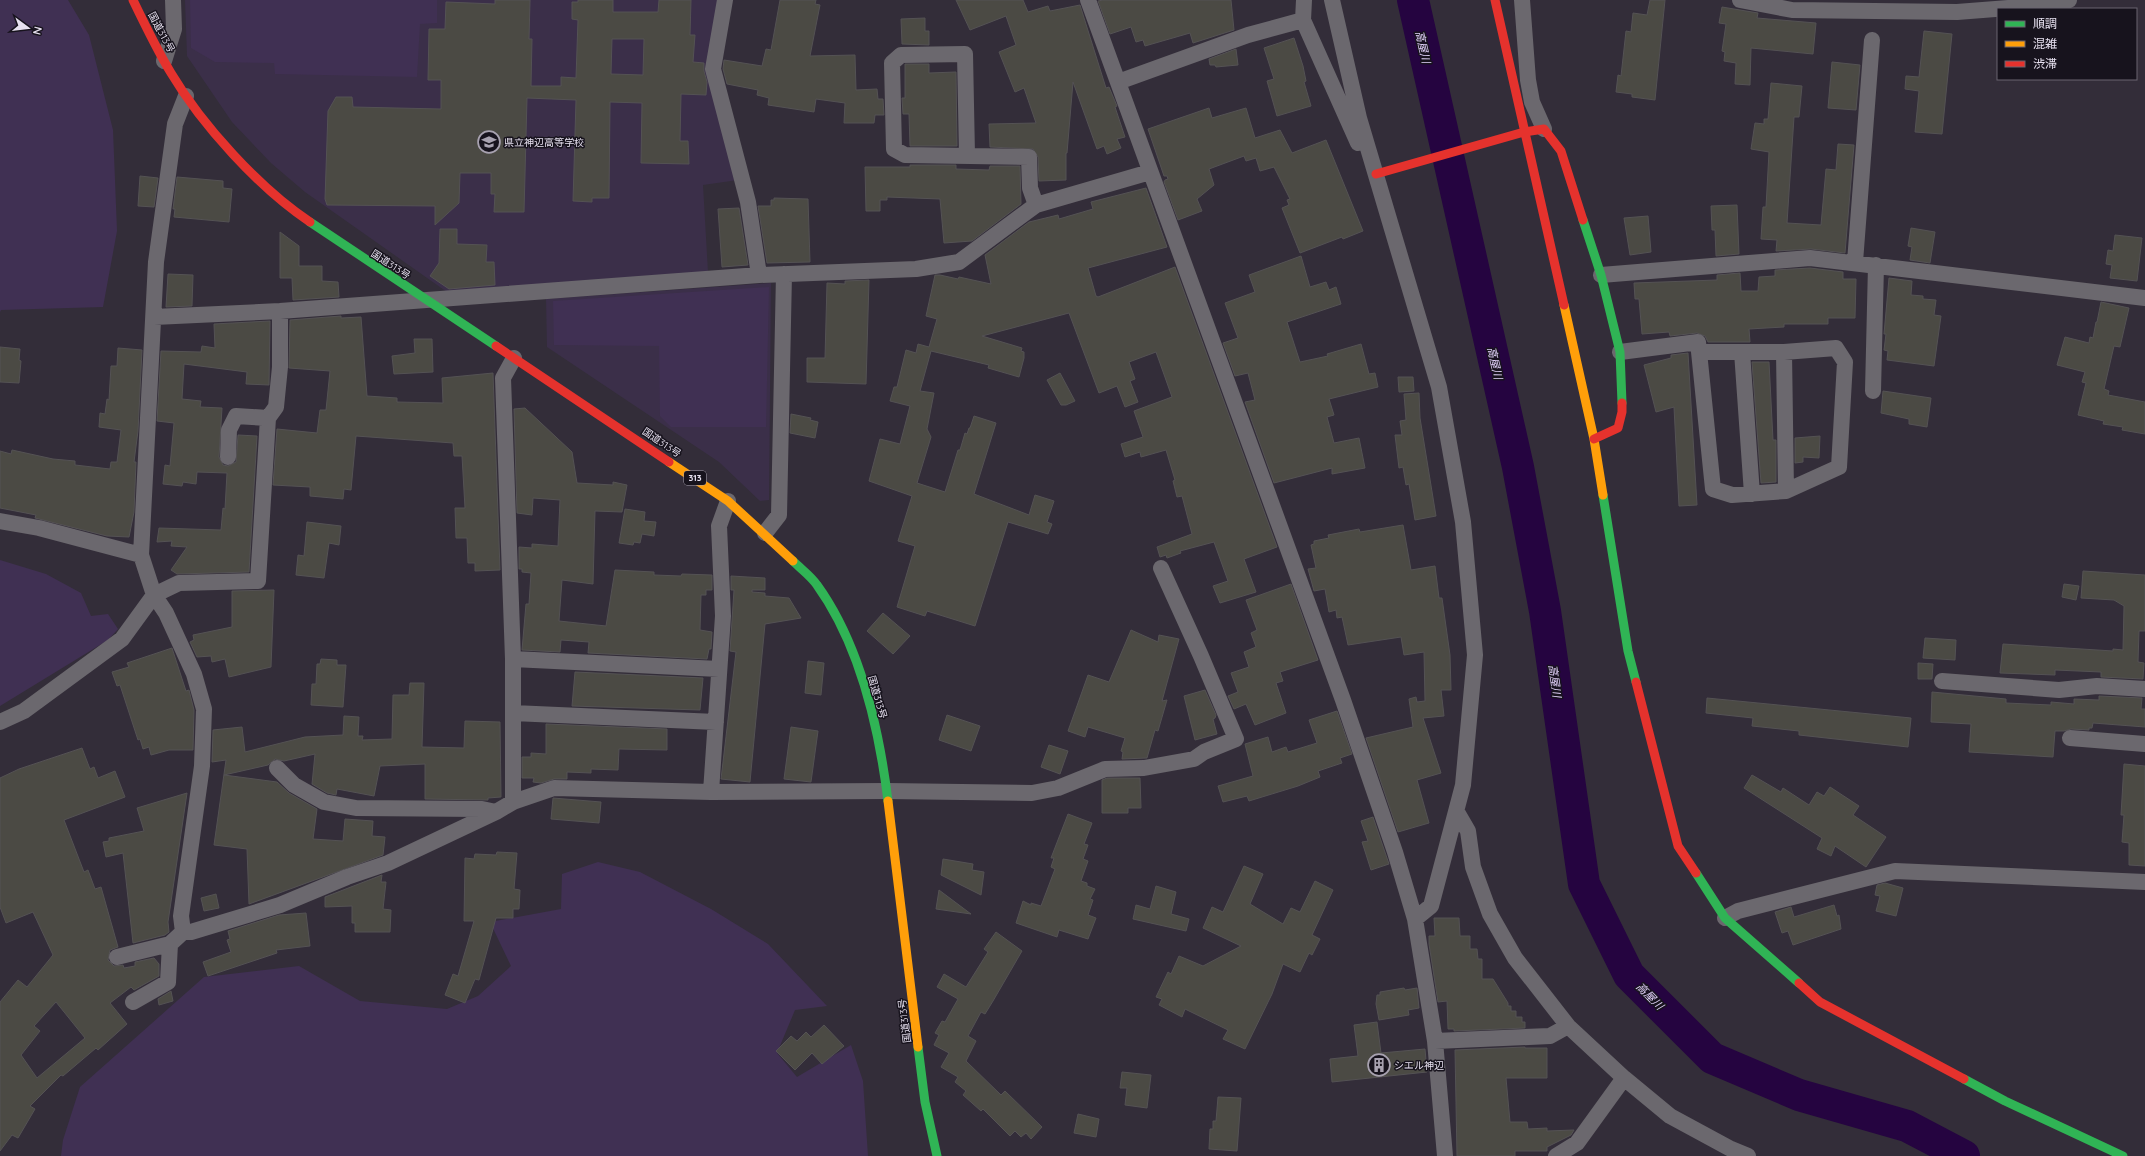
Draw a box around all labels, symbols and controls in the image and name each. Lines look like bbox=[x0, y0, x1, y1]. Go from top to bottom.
north arrow bbox=[8, 8, 48, 48]
legend bbox=[1997, 8, 2137, 80]
street label: 国道313号 bbox=[145, 10, 178, 55]
text: 順調 bbox=[2033, 16, 2057, 31]
text: N bbox=[30, 25, 45, 36]
water label: 高屋川 bbox=[1412, 29, 1434, 66]
text: 混雑 bbox=[2033, 36, 2057, 51]
text: 渋滞 bbox=[2033, 56, 2057, 71]
school or university icon: 県立神辺高等学校 bbox=[476, 129, 502, 155]
place label: 県立神辺高等学校 bbox=[504, 136, 584, 149]
street label: 国道313号 bbox=[369, 247, 413, 282]
water label: 高屋川 bbox=[1484, 345, 1506, 382]
street label: 国道313号 bbox=[640, 425, 684, 460]
road number: 313 bbox=[684, 471, 706, 485]
water label: 高屋川 bbox=[1546, 664, 1564, 699]
street label: 国道313号 bbox=[865, 674, 890, 720]
water label: 高屋川 bbox=[1633, 979, 1667, 1013]
street label: 国道313号 bbox=[895, 998, 914, 1044]
building icon: シエル神辺 bbox=[1366, 1052, 1392, 1078]
place label: シエル神辺 bbox=[1394, 1059, 1444, 1072]

